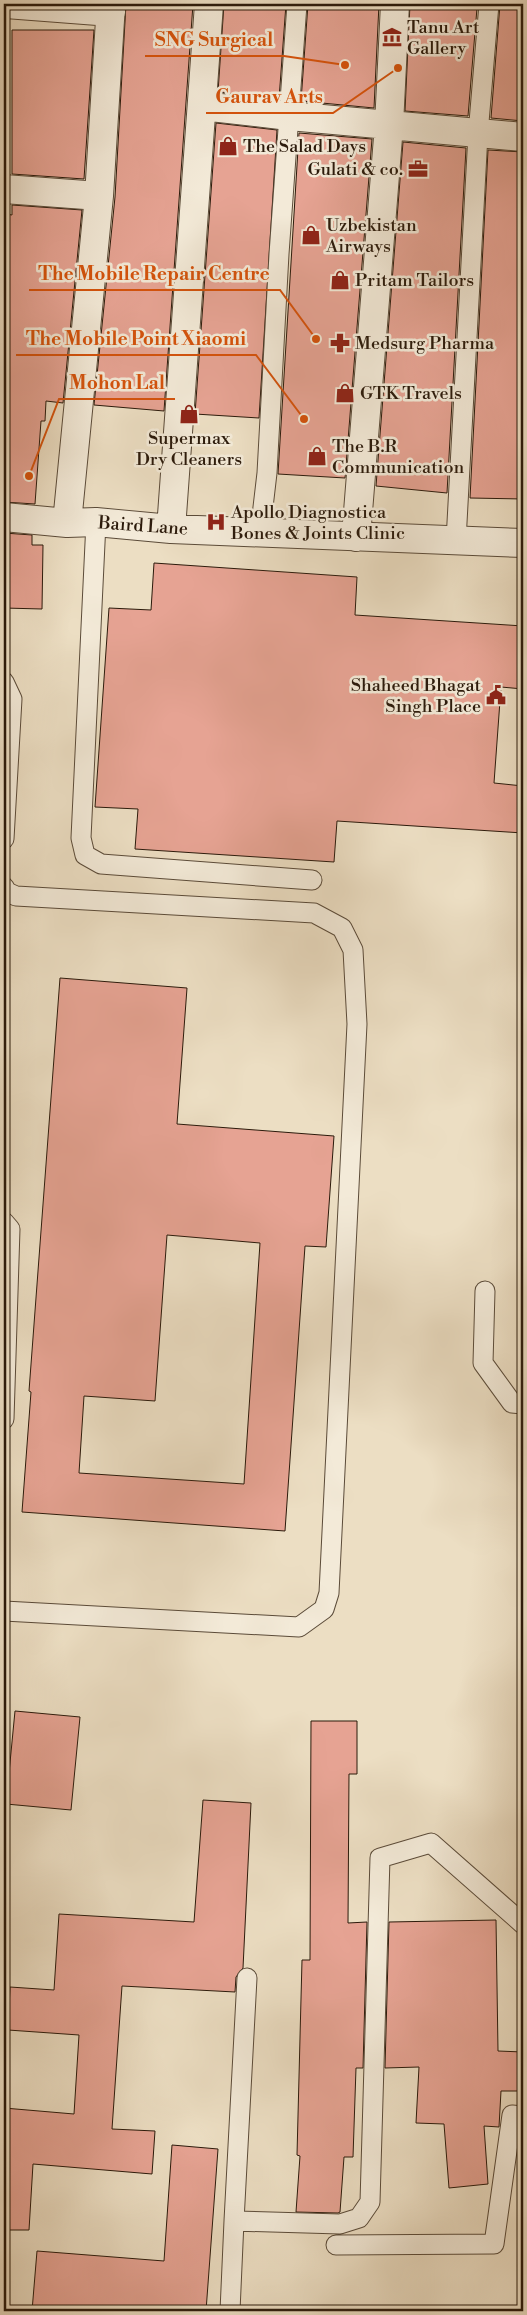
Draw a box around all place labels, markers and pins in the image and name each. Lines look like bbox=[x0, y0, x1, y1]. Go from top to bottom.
place label: Tanu Art Gallery bbox=[407, 16, 480, 60]
callout: SNG Surgical bbox=[145, 22, 284, 56]
museum icon: Tanu Art Gallery bbox=[381, 26, 403, 48]
callout: Gaurav Arts bbox=[206, 79, 333, 113]
shop icon: The Salad Days bbox=[217, 135, 239, 157]
place label: The Salad Days bbox=[243, 135, 366, 158]
place label: Gulati & co. bbox=[307, 158, 403, 181]
office icon: Gulati & co. bbox=[407, 158, 429, 180]
place label: Uzbekistan Airways bbox=[325, 214, 417, 258]
shop icon: Uzbekistan Airways bbox=[300, 224, 322, 246]
callout: The Mobile Repair Centre bbox=[29, 256, 280, 290]
shop icon: Pritam Tailors bbox=[329, 269, 351, 291]
place label: Pritam Tailors bbox=[355, 269, 474, 292]
callout: The Mobile Point Xiaomi bbox=[16, 321, 256, 355]
pharmacy icon: Medsurg Pharma bbox=[329, 332, 351, 354]
place label: Medsurg Pharma bbox=[355, 332, 495, 355]
callout: Mohon Lal bbox=[59, 365, 175, 399]
shop icon: GTK Travels bbox=[334, 382, 356, 404]
place label: GTK Travels bbox=[360, 382, 462, 405]
shop icon: Supermax Dry Cleaners bbox=[178, 403, 200, 425]
place label: Supermax Dry Cleaners bbox=[136, 427, 242, 471]
place label: The B.R Communication bbox=[332, 435, 465, 479]
shop icon: The B.R Communication bbox=[306, 445, 328, 467]
place label: Apollo Diagnostica Bones & Joints Clinic bbox=[230, 501, 405, 545]
hospital icon: Apollo Diagnostica Bones & Joints Clinic bbox=[205, 511, 227, 533]
place label: Shaheed Bhagat Singh Place bbox=[351, 674, 482, 718]
public building icon: Shaheed Bhagat Singh Place bbox=[485, 684, 507, 706]

